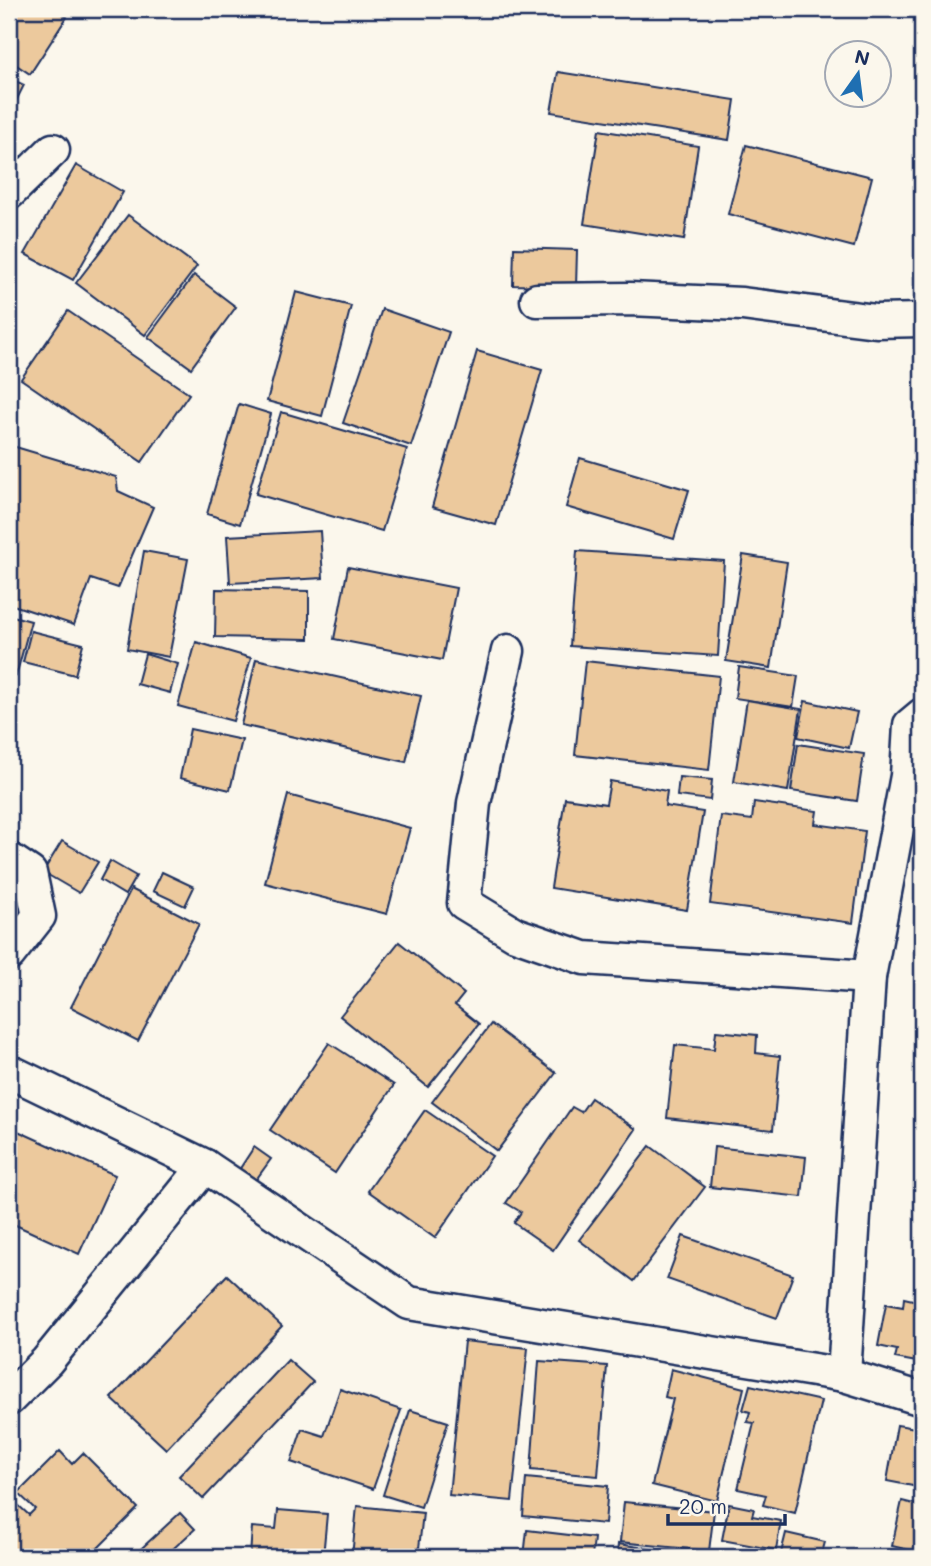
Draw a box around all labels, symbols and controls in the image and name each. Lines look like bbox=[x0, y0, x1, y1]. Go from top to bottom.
north arrow bbox=[822, 38, 892, 108]
text: N bbox=[852, 43, 872, 71]
scale bar bbox=[668, 1482, 786, 1526]
text: 20 m bbox=[679, 1492, 727, 1519]

